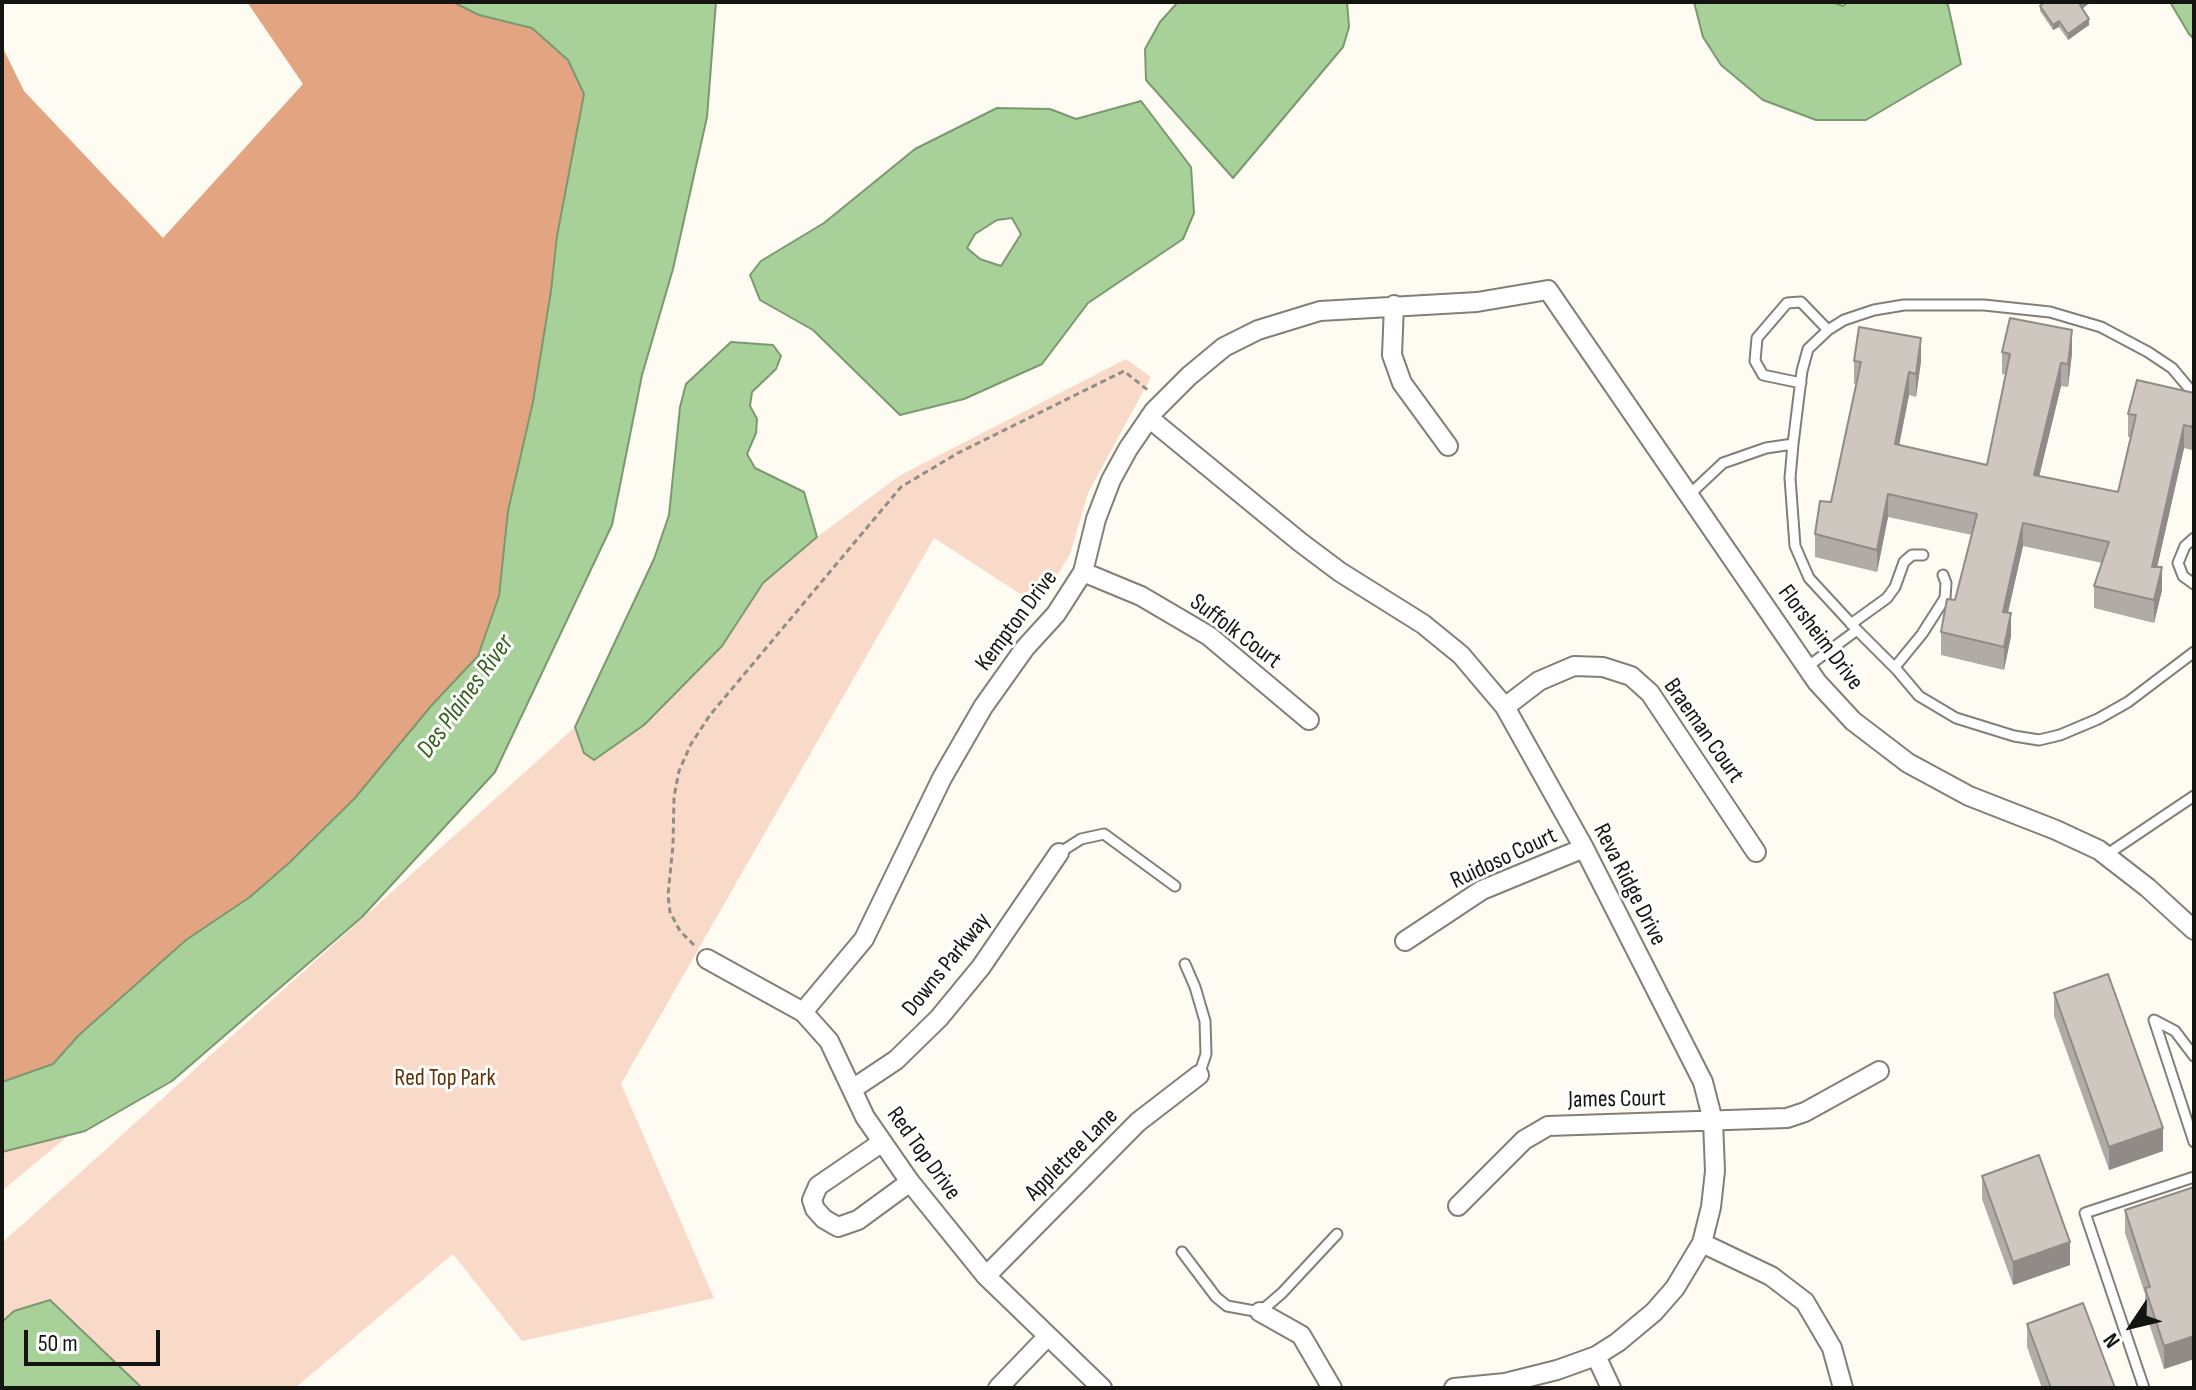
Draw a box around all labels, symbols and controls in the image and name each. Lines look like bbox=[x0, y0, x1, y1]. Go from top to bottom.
street label: Kempton Drive bbox=[970, 565, 1064, 677]
street label: Florsheim Drive bbox=[1771, 580, 1869, 696]
street label: Suffolk Court bbox=[1184, 588, 1286, 676]
water label: Des Plaines River bbox=[411, 629, 521, 765]
street label: Braeman Court bbox=[1657, 673, 1749, 789]
street label: Reva Ridge Drive bbox=[1586, 819, 1672, 951]
street label: Ruidoso Court bbox=[1446, 822, 1562, 896]
street label: Downs Parkway bbox=[897, 908, 997, 1022]
park label: Red Top Park bbox=[394, 1065, 496, 1093]
street label: James Court bbox=[1568, 1085, 1666, 1115]
street label: Red Top Drive bbox=[880, 1102, 966, 1206]
street label: Appletree Lane bbox=[1020, 1103, 1124, 1207]
north arrow bbox=[2092, 1286, 2172, 1366]
scale bar bbox=[28, 1314, 164, 1364]
text: N bbox=[2098, 1327, 2126, 1353]
text: 50 m bbox=[38, 1329, 78, 1358]

